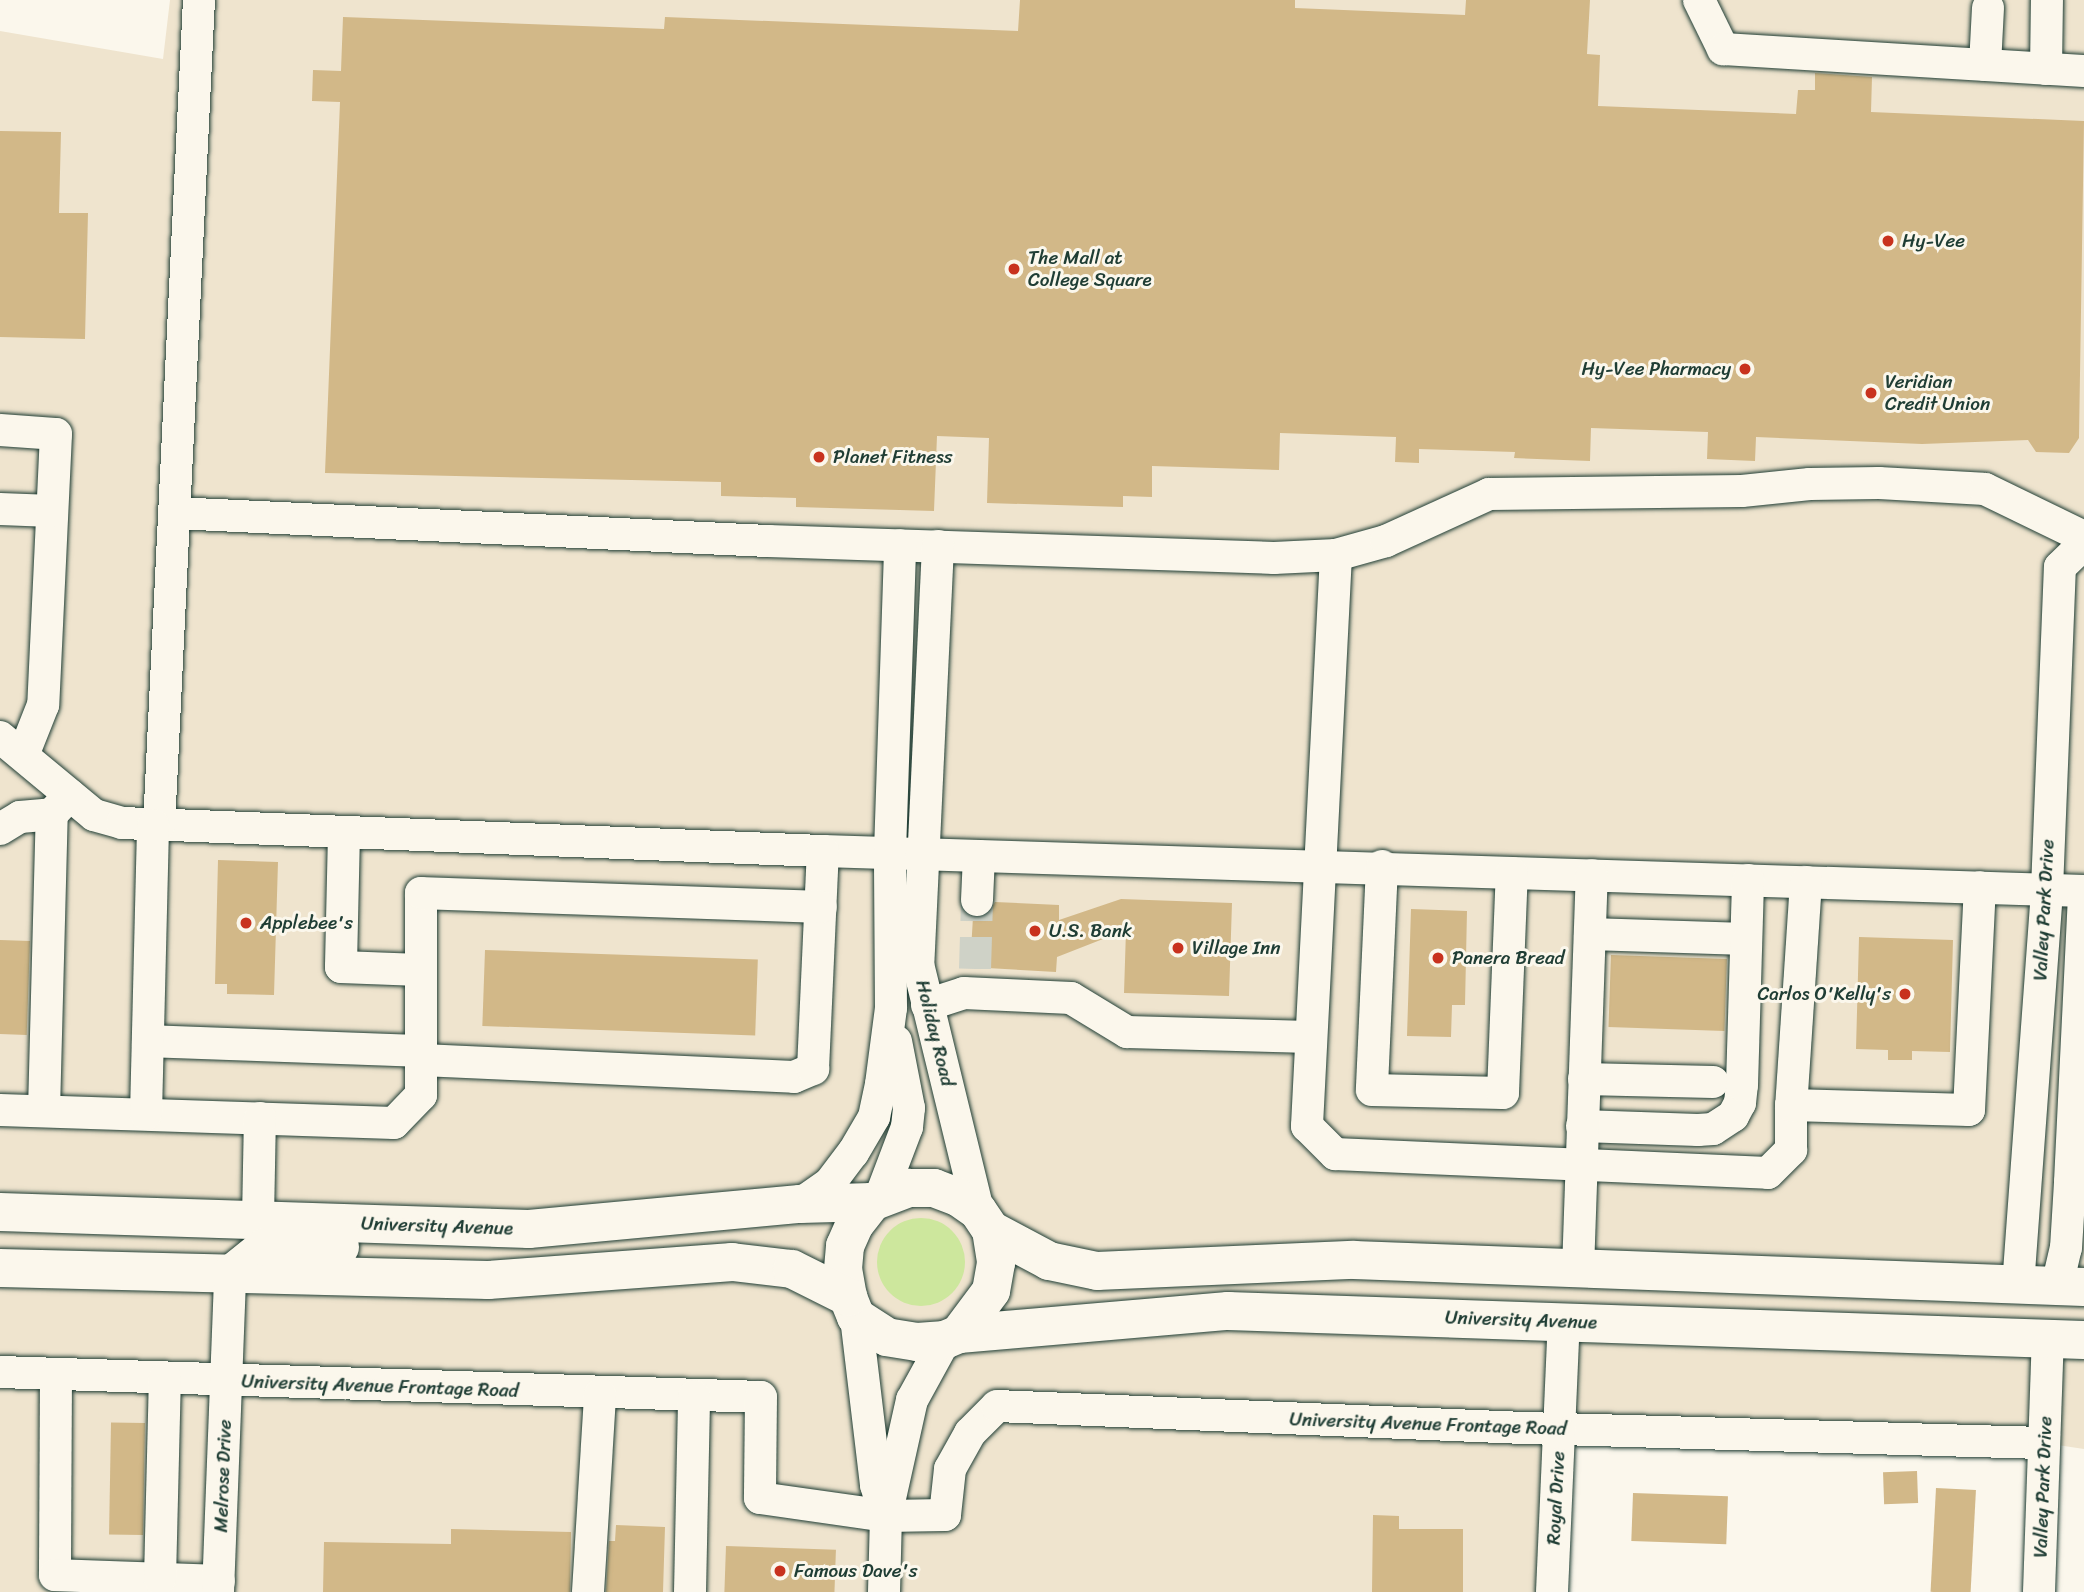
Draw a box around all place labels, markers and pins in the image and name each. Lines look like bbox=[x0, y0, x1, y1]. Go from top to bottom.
place label: Hy-Vee bbox=[1902, 230, 1965, 252]
marker: Hy-Vee bbox=[1880, 233, 1896, 249]
place label: The Mall at College Square bbox=[1028, 247, 1152, 291]
marker: The Mall at College Square bbox=[1006, 261, 1022, 277]
place label: Hy-Vee Pharmacy bbox=[1581, 358, 1731, 380]
marker: Hy-Vee Pharmacy bbox=[1737, 361, 1753, 377]
place label: Veridian Credit Union bbox=[1885, 371, 1990, 415]
marker: Veridian Credit Union bbox=[1863, 385, 1879, 401]
place label: Planet Fitness bbox=[833, 446, 953, 468]
marker: Planet Fitness bbox=[811, 449, 827, 465]
place label: Applebee's bbox=[260, 912, 353, 934]
marker: Applebee's bbox=[238, 915, 254, 931]
place label: U.S. Bank bbox=[1049, 920, 1132, 942]
marker: U.S. Bank bbox=[1027, 923, 1043, 939]
place label: Village Inn bbox=[1192, 937, 1281, 959]
marker: Village Inn bbox=[1170, 940, 1186, 956]
place label: Panera Bread bbox=[1452, 947, 1564, 969]
marker: Panera Bread bbox=[1430, 950, 1446, 966]
place label: Carlos O'Kelly's bbox=[1757, 983, 1891, 1005]
marker: Carlos O'Kelly's bbox=[1897, 986, 1913, 1002]
place label: Famous Dave's bbox=[794, 1560, 917, 1582]
marker: Famous Dave's bbox=[772, 1563, 788, 1579]

